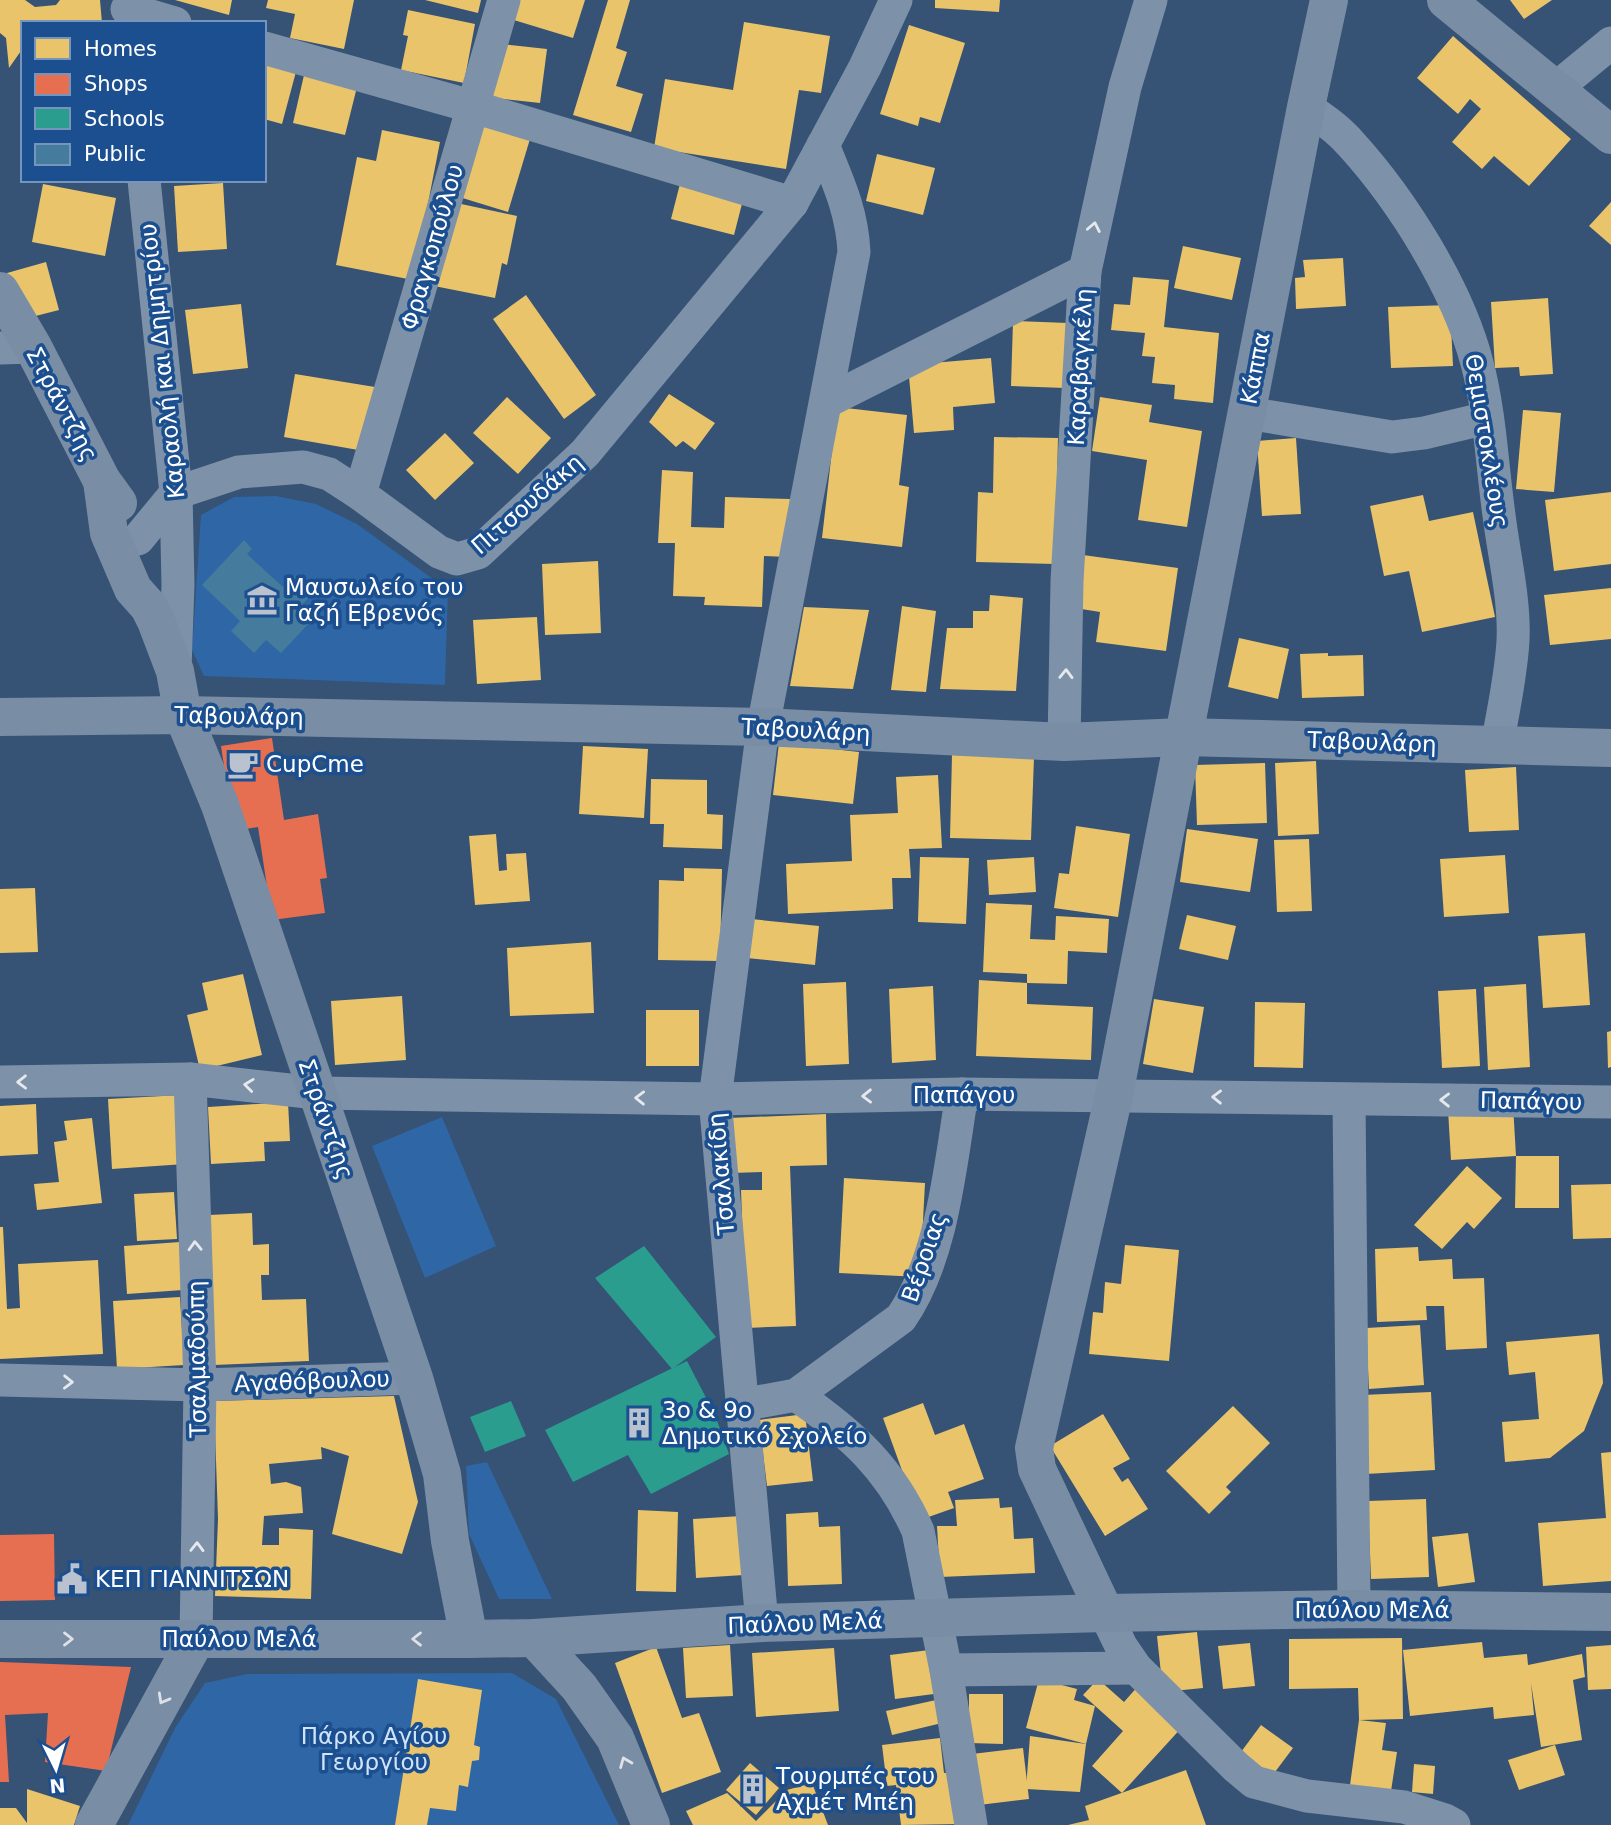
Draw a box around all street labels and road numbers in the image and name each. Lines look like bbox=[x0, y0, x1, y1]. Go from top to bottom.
street label: Φραγκοπούλου bbox=[396, 161, 468, 333]
street label: Καραολή και Δημητρίου bbox=[135, 222, 189, 500]
street label: Καραβαγκέλη bbox=[1063, 288, 1097, 446]
street label: Κάππα bbox=[1235, 330, 1275, 406]
street label: Στράντζης bbox=[21, 343, 103, 465]
street label: Θεμιστοκλέους bbox=[1460, 352, 1514, 530]
street label: Πιτσουδάκη bbox=[466, 449, 588, 559]
street label: Ταβουλάρη bbox=[173, 702, 304, 730]
street label: Ταβουλάρη bbox=[740, 714, 871, 746]
street label: Ταβουλάρη bbox=[1306, 727, 1437, 757]
street label: Στράντζης bbox=[293, 1055, 359, 1183]
street label: Παπάγου bbox=[913, 1082, 1015, 1108]
street label: Παπάγου bbox=[1480, 1087, 1582, 1115]
street label: Τσαλακίδη bbox=[703, 1112, 739, 1237]
street label: Βέροιας bbox=[897, 1209, 951, 1305]
street label: Τσαλμαδούπη bbox=[183, 1280, 211, 1439]
street label: Αγαθόβουλου bbox=[234, 1365, 390, 1397]
street label: Παύλου Μελά bbox=[1294, 1597, 1450, 1623]
street label: Παύλου Μελά bbox=[727, 1607, 883, 1639]
street label: Παύλου Μελά bbox=[161, 1626, 317, 1652]

